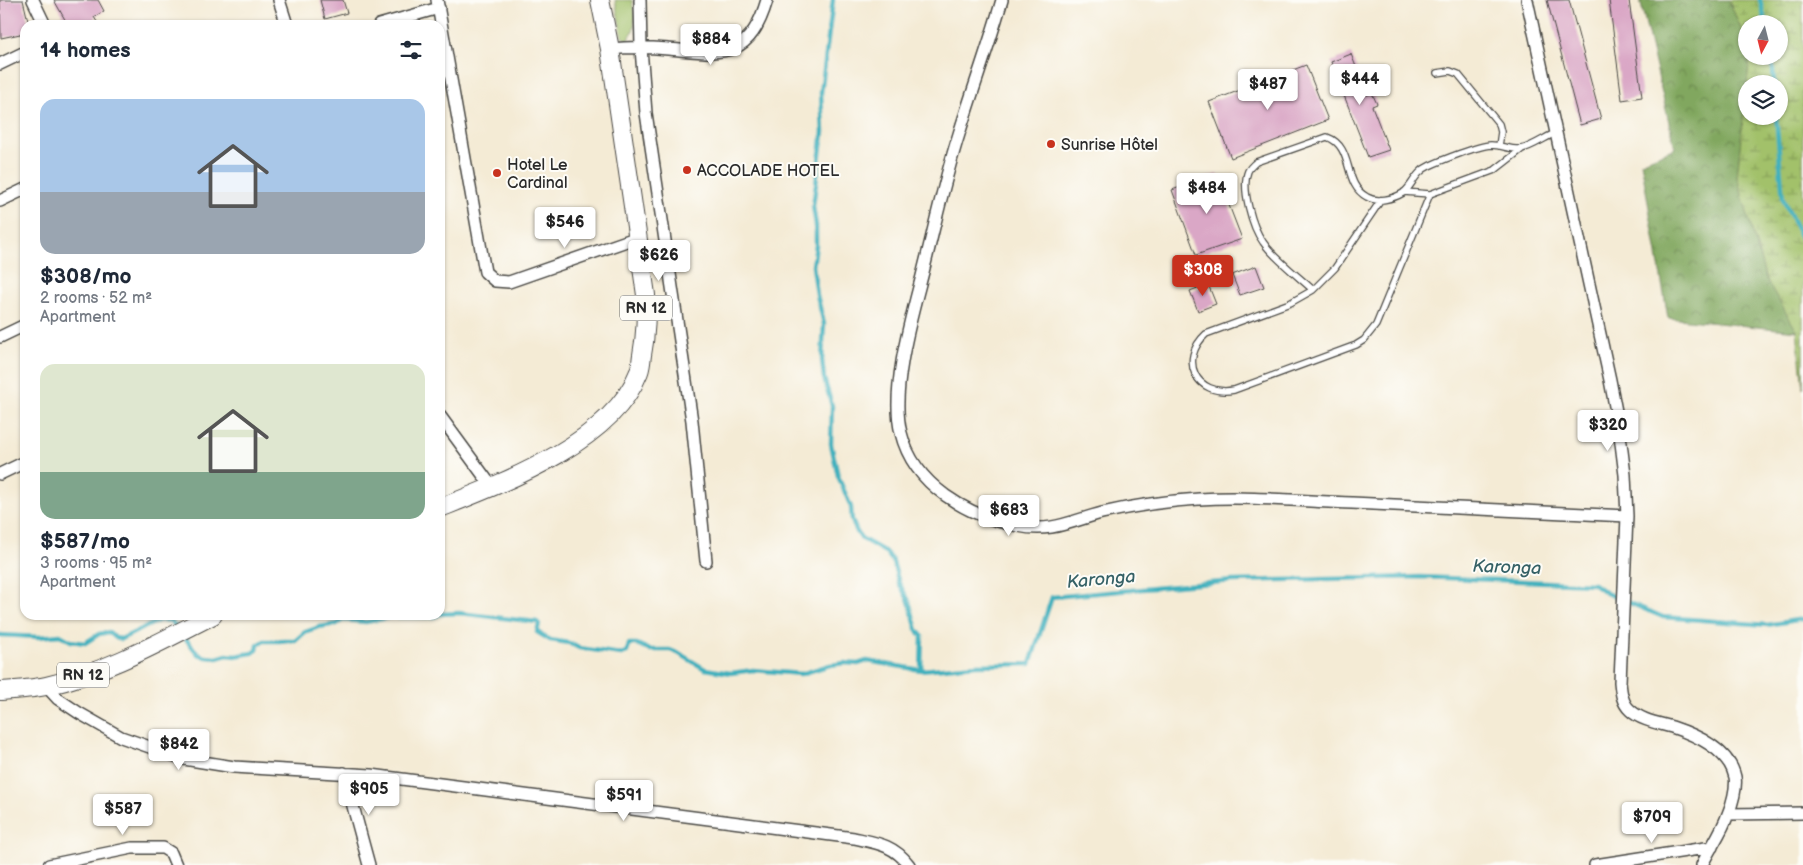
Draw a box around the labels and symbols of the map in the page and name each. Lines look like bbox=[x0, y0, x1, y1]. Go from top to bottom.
north arrow bbox=[1738, 15, 1788, 65]
pin: $884 bbox=[681, 23, 741, 66]
pin: $444 bbox=[1330, 64, 1390, 106]
pin: $487 bbox=[1238, 68, 1298, 111]
place label: Sunrise Hôtel bbox=[1061, 136, 1158, 155]
marker: Sunrise Hôtel bbox=[1045, 138, 1057, 150]
place label: Hotel Le Cardinal bbox=[507, 156, 568, 193]
place label: ACCOLADE HOTEL bbox=[697, 162, 840, 181]
marker: ACCOLADE HOTEL bbox=[681, 164, 693, 176]
marker: Hotel Le Cardinal bbox=[491, 167, 503, 179]
pin: $484 bbox=[1177, 172, 1237, 215]
pin: $546 bbox=[535, 206, 595, 249]
pin: $626 bbox=[629, 240, 689, 282]
pin: $308 bbox=[1173, 254, 1233, 297]
road number: RN 12 bbox=[620, 296, 672, 320]
pin: $320 bbox=[1578, 410, 1638, 452]
pin: $683 bbox=[979, 494, 1039, 537]
water label: Karonga bbox=[1472, 556, 1542, 579]
water label: Karonga bbox=[1066, 566, 1136, 593]
road number: RN 12 bbox=[57, 662, 109, 688]
pin: $842 bbox=[149, 728, 209, 771]
pin: $905 bbox=[339, 774, 399, 816]
pin: $591 bbox=[594, 780, 654, 822]
pin: $587 bbox=[93, 794, 153, 836]
pin: $709 bbox=[1622, 802, 1682, 844]

